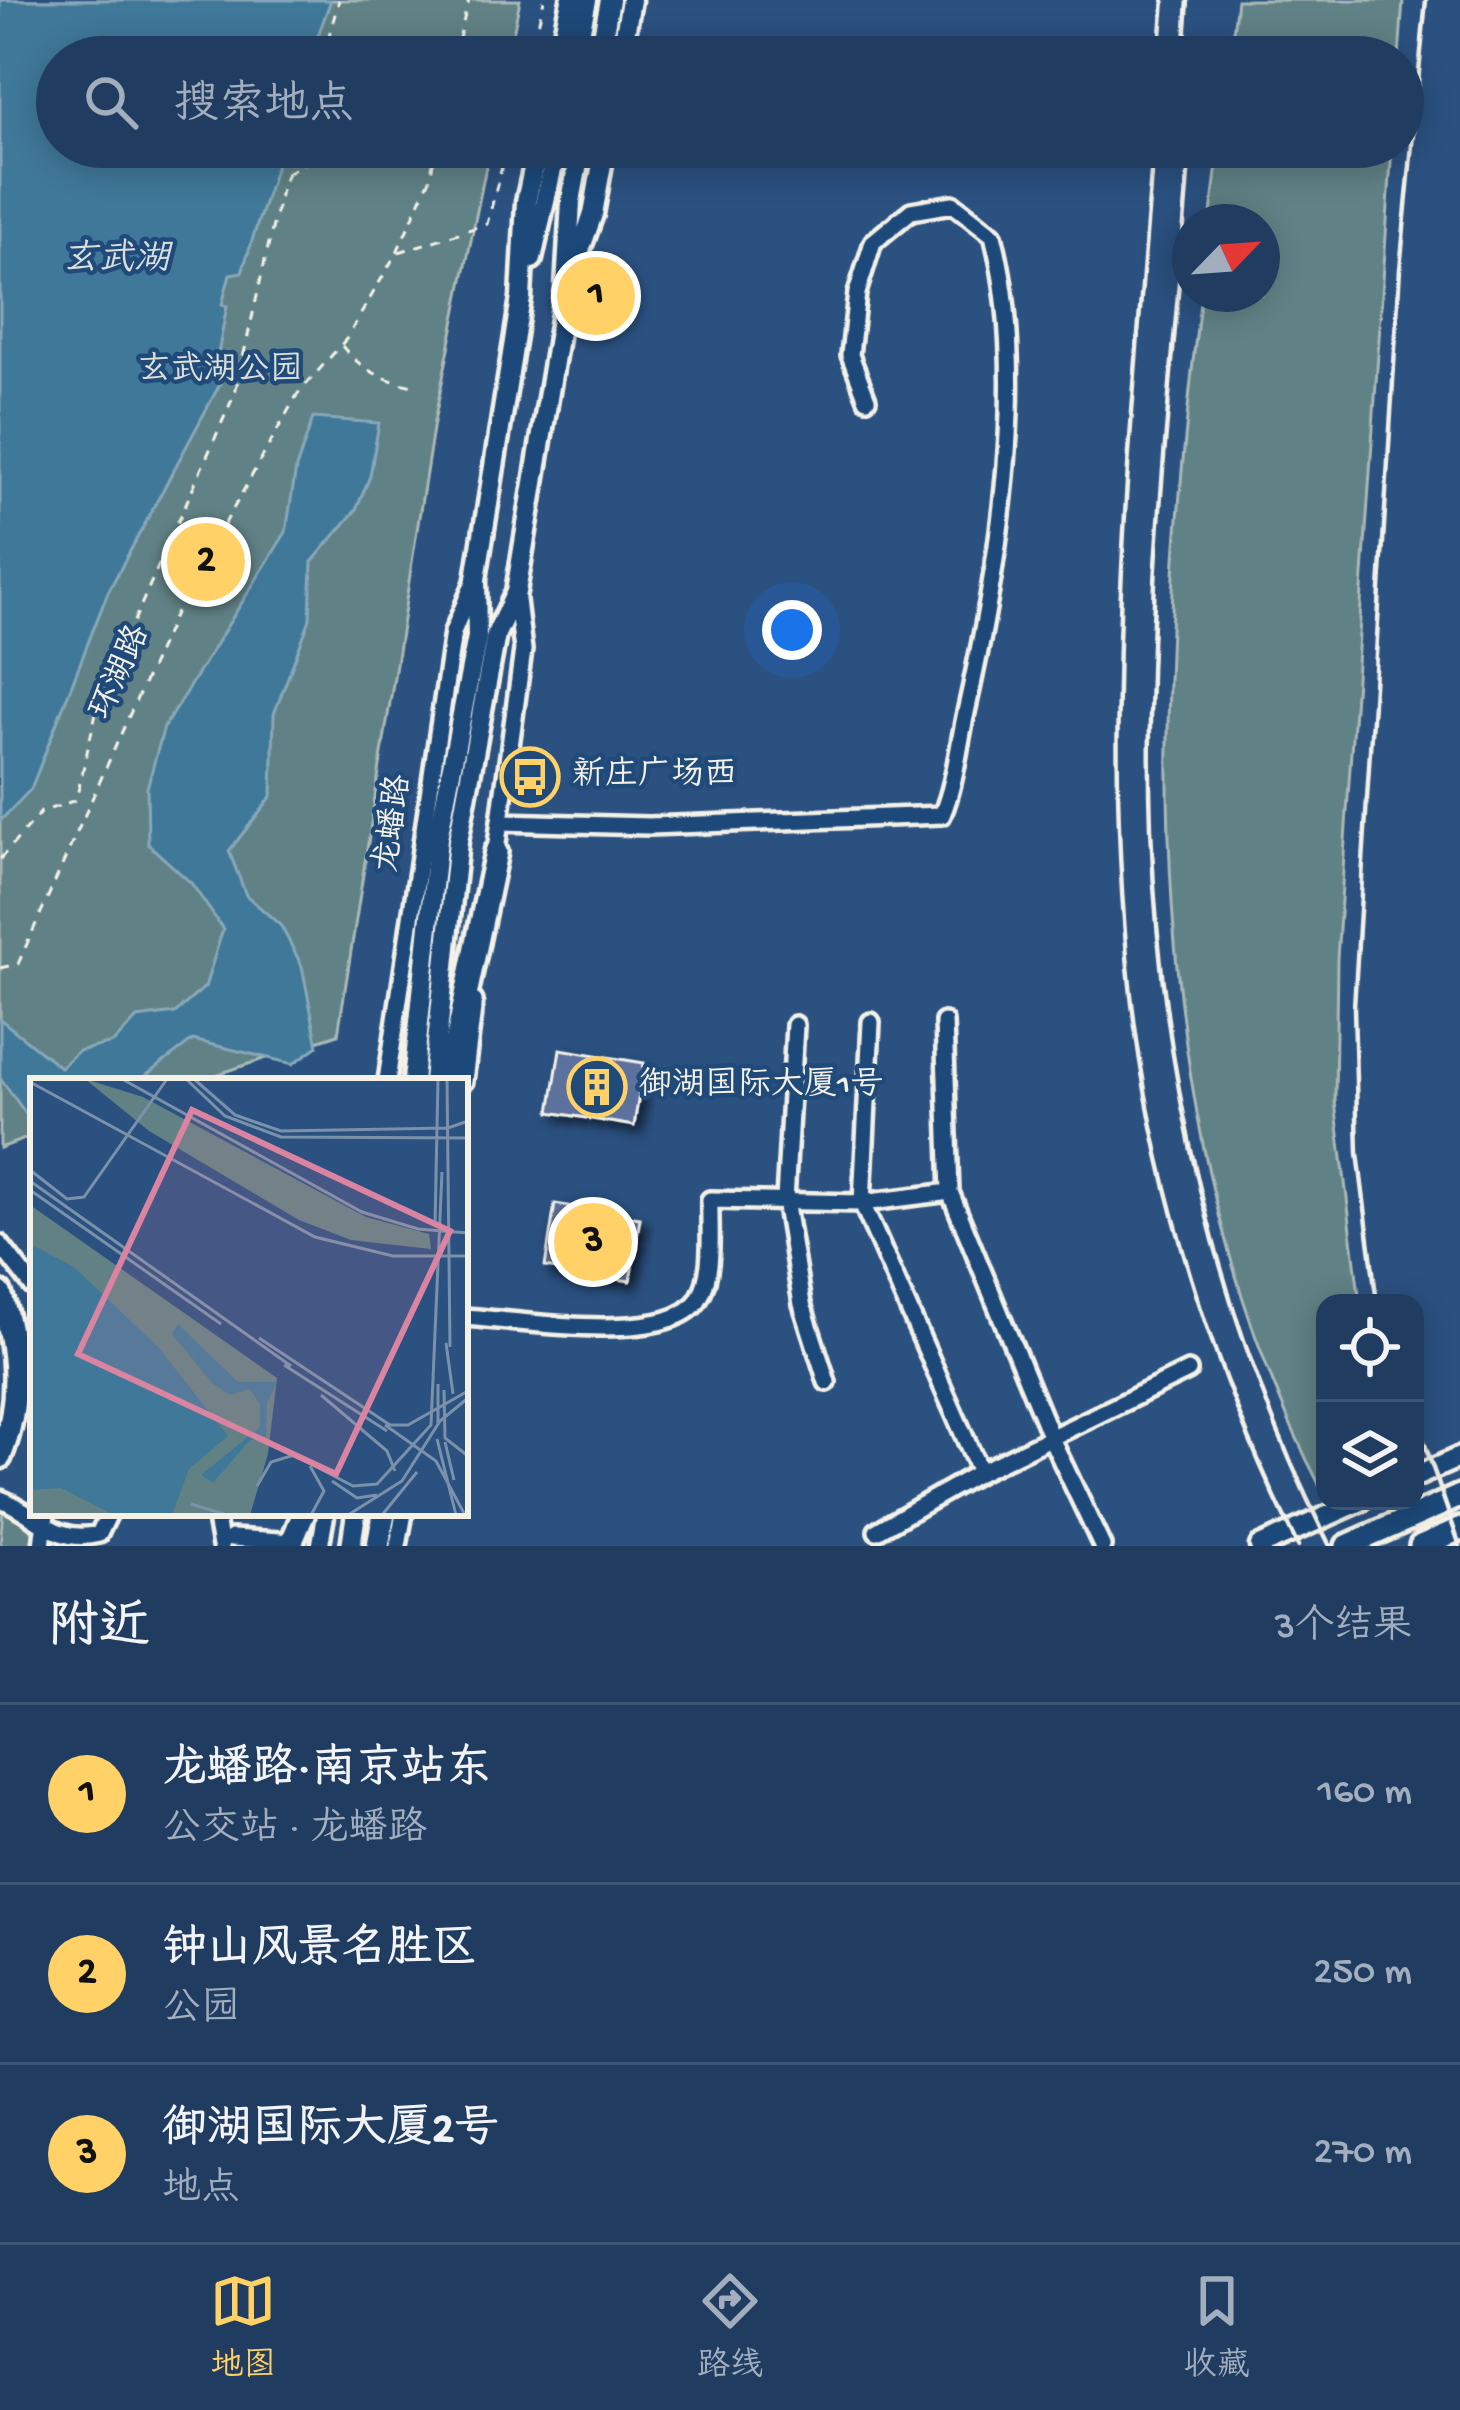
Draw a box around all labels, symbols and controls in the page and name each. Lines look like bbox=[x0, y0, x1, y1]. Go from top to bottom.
search box bbox=[36, 36, 1424, 168]
icon: search bbox=[78, 69, 144, 135]
text: 搜索地点 bbox=[174, 81, 354, 134]
north arrow bbox=[1172, 204, 1280, 312]
water label: 玄武湖 bbox=[62, 238, 174, 283]
pin: 1 bbox=[557, 251, 635, 341]
park label: 玄武湖公园 bbox=[138, 350, 303, 391]
pin: 2 bbox=[167, 517, 245, 607]
your location bbox=[762, 600, 822, 660]
street label: 环湖路 bbox=[82, 619, 159, 726]
bus stop icon: 新庄广场西 bbox=[499, 746, 561, 808]
place label: 新庄广场西 bbox=[572, 755, 737, 796]
street label: 龙蟠路 bbox=[366, 772, 421, 876]
building icon: 御湖国际大厦1号 bbox=[566, 1056, 628, 1118]
place label: 御湖国际大厦1号 bbox=[639, 1066, 883, 1106]
inset map bbox=[30, 1078, 468, 1516]
pin: 3 bbox=[554, 1197, 632, 1287]
map controls bbox=[1316, 1294, 1424, 1510]
button: locate bbox=[1316, 1294, 1424, 1402]
button: layers bbox=[1316, 1402, 1424, 1510]
text: 附近 bbox=[48, 1601, 150, 1661]
text: 3个结果 bbox=[1275, 1606, 1412, 1652]
text: 龙蟠路·南京站东 bbox=[162, 1745, 491, 1798]
text: 1 bbox=[79, 1771, 95, 1817]
text: 160 m bbox=[1317, 1771, 1412, 1817]
text: 公交站 · 龙蟠路 bbox=[162, 1808, 427, 1854]
text: 钟山风景名胜区 bbox=[162, 1925, 477, 1978]
text: 2 bbox=[77, 1951, 97, 1997]
text: 250 m bbox=[1313, 1951, 1412, 1997]
text: 公园 bbox=[162, 1988, 240, 2034]
text: 御湖国际大厦2号 bbox=[162, 2105, 499, 2158]
text: 3 bbox=[77, 2131, 97, 2177]
text: 270 m bbox=[1314, 2131, 1412, 2177]
text: 地点 bbox=[162, 2168, 240, 2214]
tab: 地图 bbox=[210, 2268, 276, 2387]
tab: 路线 bbox=[697, 2268, 763, 2387]
tab: 收藏 bbox=[1184, 2268, 1250, 2387]

